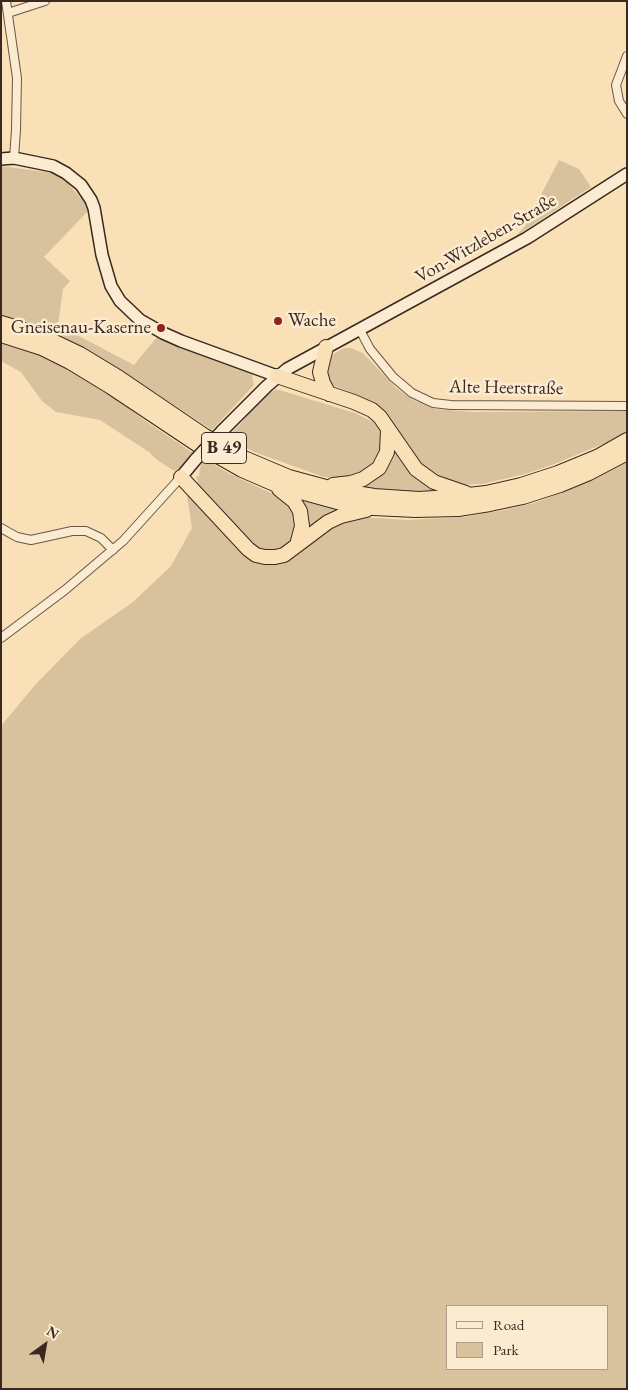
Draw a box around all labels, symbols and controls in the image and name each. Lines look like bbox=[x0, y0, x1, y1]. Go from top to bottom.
street label: Von-Witzleben-Straße bbox=[411, 189, 561, 289]
place label: Wache bbox=[288, 310, 336, 332]
marker: Wache bbox=[272, 315, 284, 327]
place label: Gneisenau-Kaserne bbox=[11, 317, 151, 339]
marker: Gneisenau-Kaserne bbox=[155, 322, 167, 334]
street label: Alte Heerstraße bbox=[449, 376, 563, 400]
road number: B 49 bbox=[202, 432, 246, 463]
legend bbox=[446, 1305, 608, 1370]
text: Road bbox=[493, 1315, 524, 1334]
north arrow bbox=[20, 1320, 70, 1370]
text: N bbox=[43, 1322, 63, 1343]
text: Park bbox=[493, 1340, 519, 1359]

